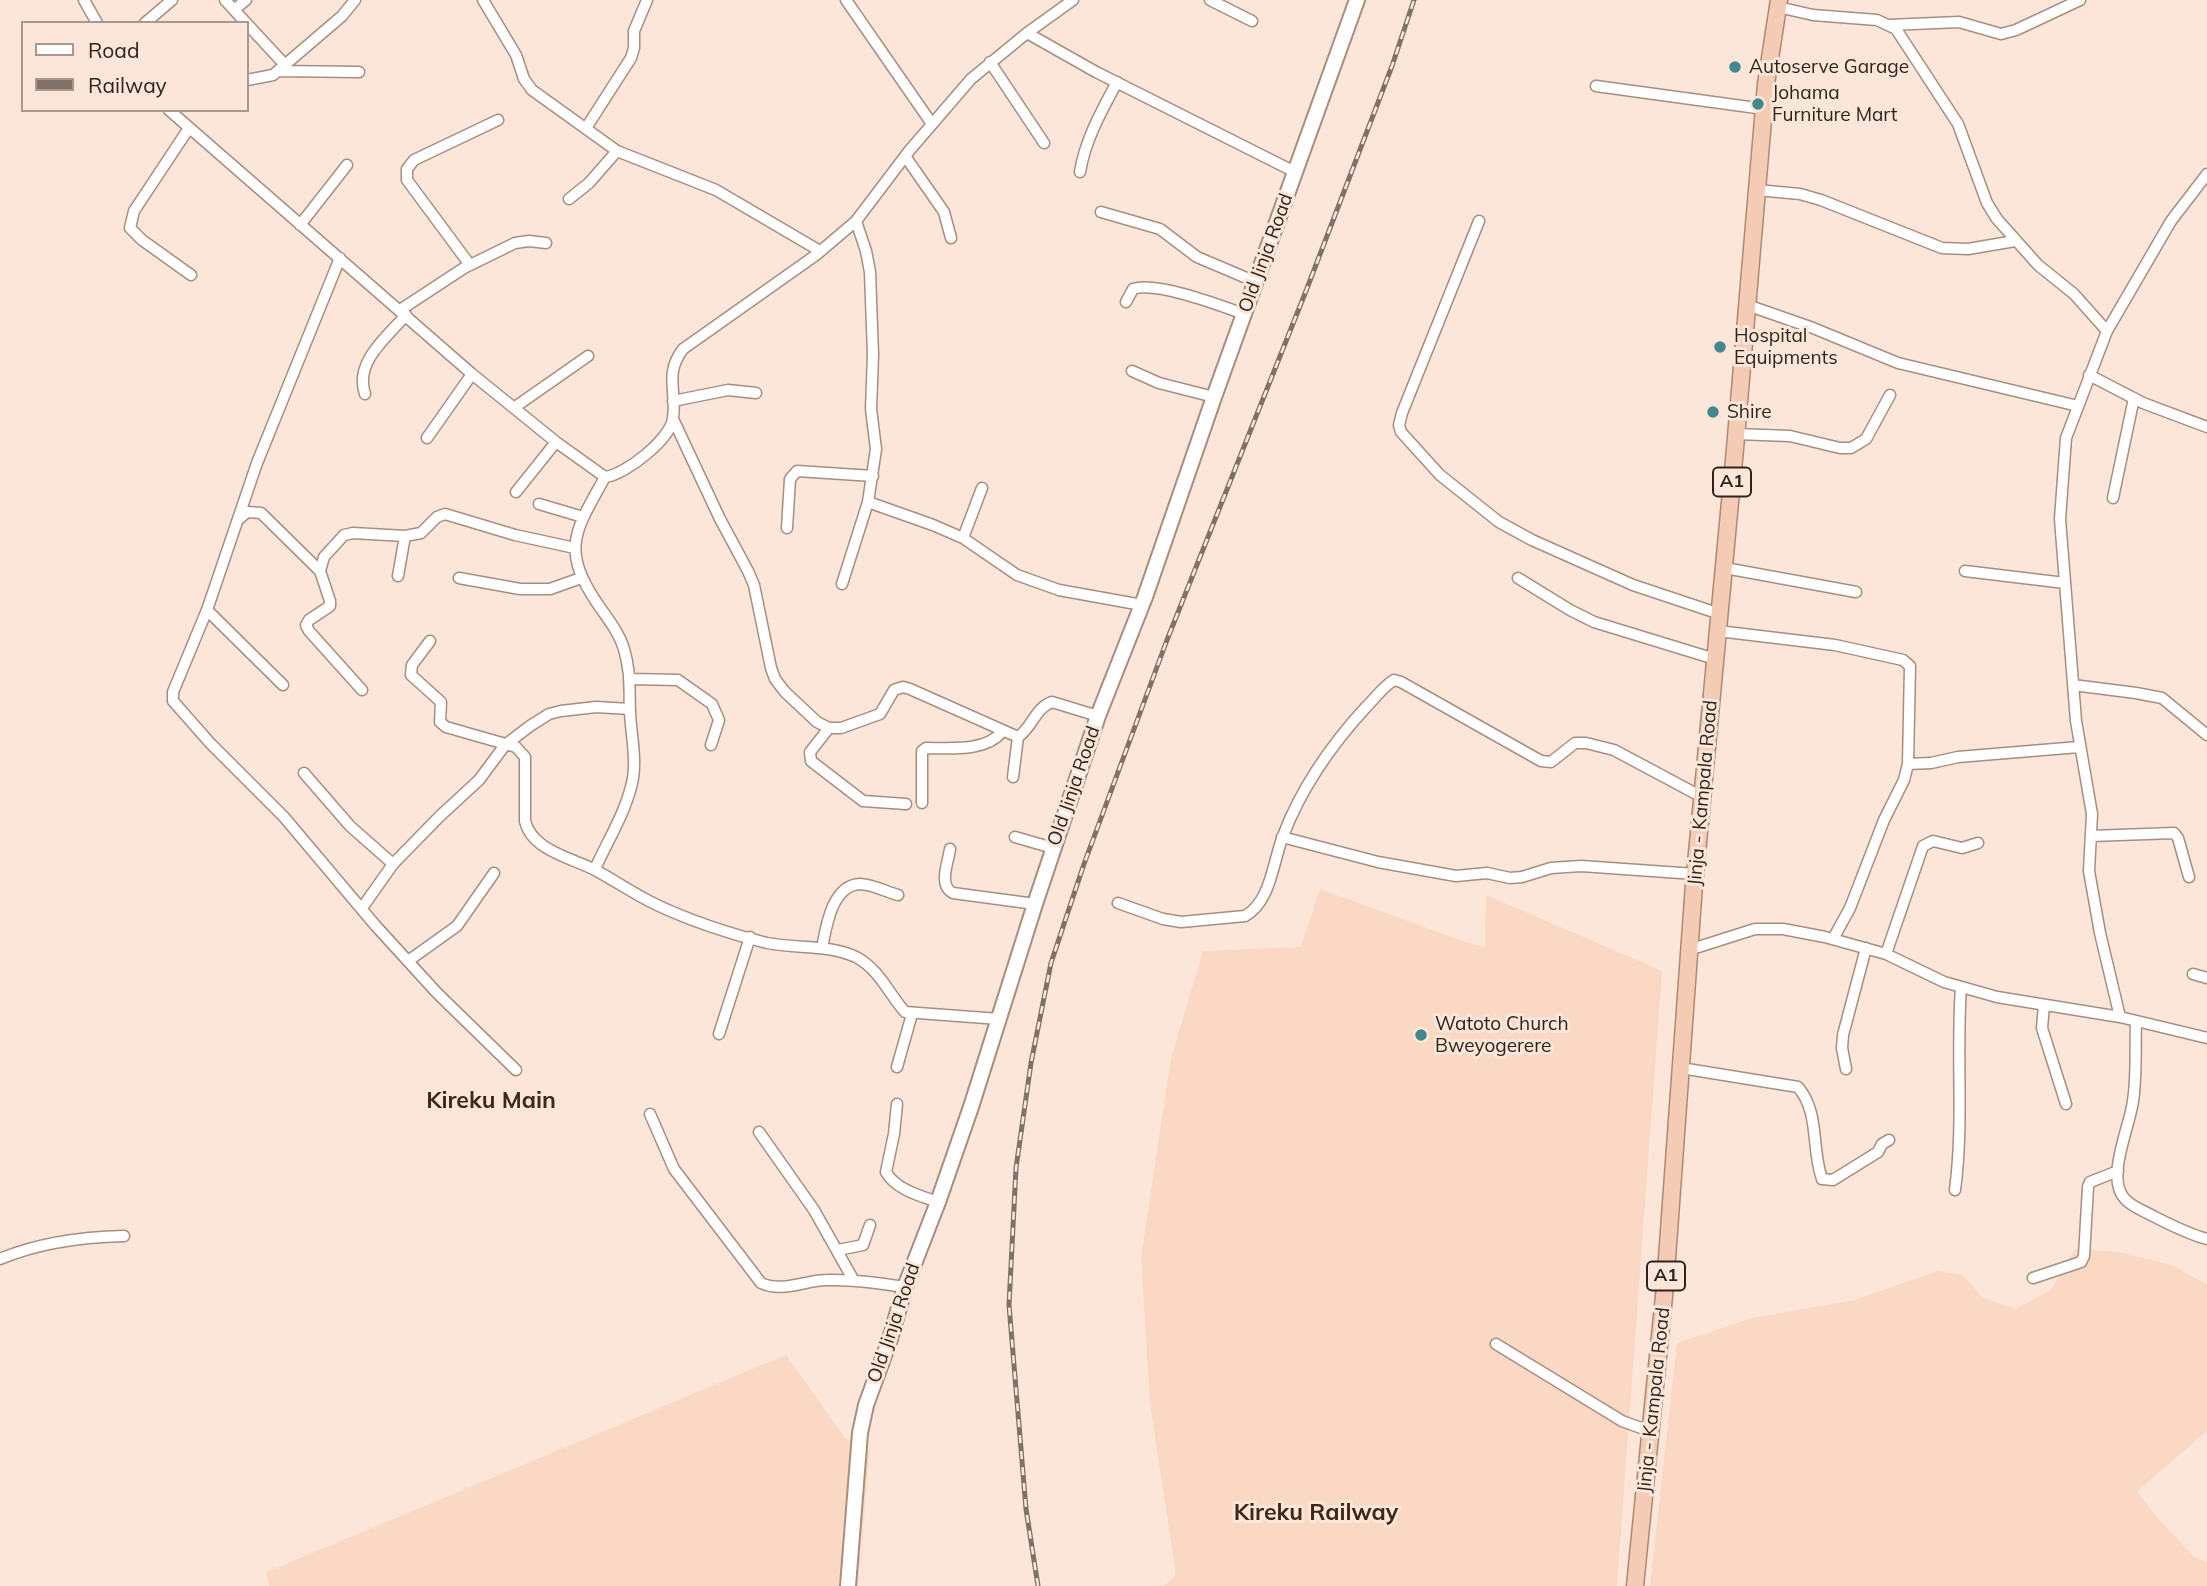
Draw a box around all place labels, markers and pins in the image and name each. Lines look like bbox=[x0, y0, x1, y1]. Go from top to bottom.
place label: Autoserve Garage bbox=[1749, 56, 1909, 78]
marker: Autoserve Garage bbox=[1727, 59, 1743, 75]
place label: Johama Furniture Mart bbox=[1772, 82, 1897, 126]
marker: Johama Furniture Mart bbox=[1750, 96, 1766, 112]
place label: Hospital Equipments bbox=[1734, 325, 1838, 369]
marker: Hospital Equipments bbox=[1712, 339, 1728, 355]
place label: Shire bbox=[1727, 401, 1772, 423]
marker: Shire bbox=[1705, 404, 1721, 420]
place label: Watoto Church Bweyogerere bbox=[1435, 1013, 1569, 1057]
marker: Watoto Church Bweyogerere bbox=[1413, 1027, 1429, 1043]

